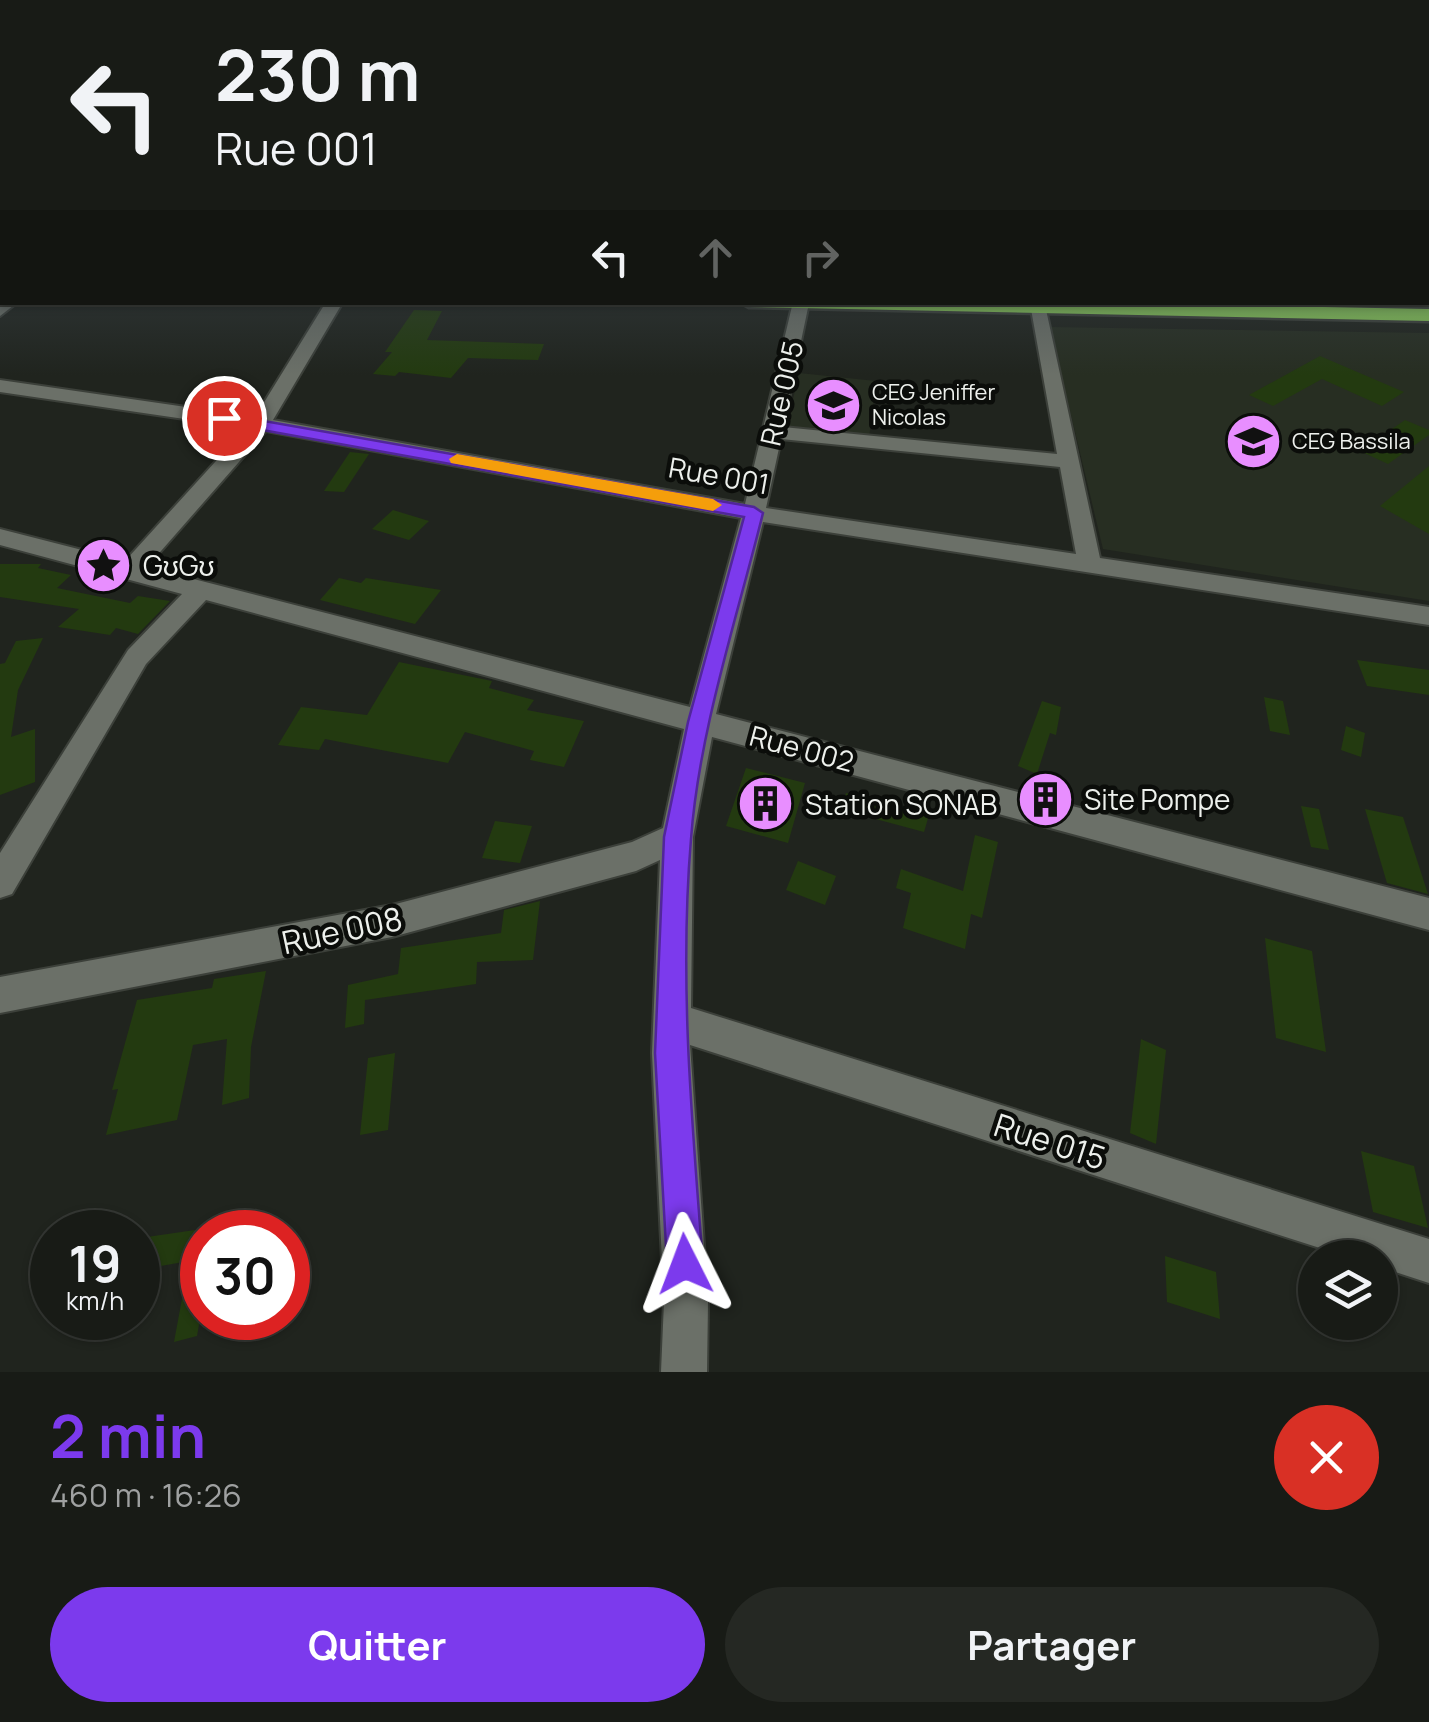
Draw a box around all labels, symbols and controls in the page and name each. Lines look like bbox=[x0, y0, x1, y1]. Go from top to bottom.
text: 230 m bbox=[215, 26, 420, 122]
icon: left bbox=[50, 40, 180, 170]
text: Rue 001 bbox=[215, 117, 378, 179]
icon: left bbox=[583, 230, 638, 285]
icon: ahead bbox=[688, 230, 743, 285]
icon: right bbox=[793, 230, 848, 285]
street label: Rue 005 bbox=[750, 337, 812, 449]
school or university icon: CEG Jeniffer Nicolas bbox=[803, 375, 863, 435]
pin bbox=[182, 376, 267, 461]
place label: CEG Jeniffer Nicolas bbox=[872, 377, 995, 432]
icon: arrive bbox=[197, 391, 252, 446]
school or university icon: CEG Bassila bbox=[1223, 411, 1283, 471]
place label: CEG Bassila bbox=[1292, 426, 1411, 456]
street label: Rue 001 bbox=[666, 447, 772, 503]
place icon: GʊGʊ bbox=[74, 535, 134, 595]
place label: GʊGʊ bbox=[143, 546, 214, 584]
street label: Rue 002 bbox=[746, 716, 858, 780]
building icon: Site Pompe bbox=[1015, 769, 1075, 829]
building icon: Station SONAB bbox=[736, 774, 796, 834]
place label: Site Pompe bbox=[1084, 780, 1231, 818]
place label: Station SONAB bbox=[805, 785, 997, 823]
street label: Rue 008 bbox=[278, 896, 406, 964]
street label: Rue 015 bbox=[989, 1102, 1111, 1180]
speed limit sign: 30 bbox=[180, 1210, 310, 1340]
position arrow bbox=[633, 1212, 737, 1316]
text: 19 bbox=[69, 1229, 121, 1297]
map controls bbox=[1298, 1240, 1398, 1340]
button: layers bbox=[1298, 1240, 1398, 1340]
text: km/h bbox=[66, 1283, 124, 1318]
text: 2 min bbox=[50, 1394, 206, 1476]
button: close bbox=[1274, 1405, 1379, 1510]
text: 460 m · 16:26 bbox=[50, 1473, 242, 1517]
button: Quitter bbox=[50, 1587, 705, 1702]
button: Partager bbox=[725, 1587, 1379, 1702]

